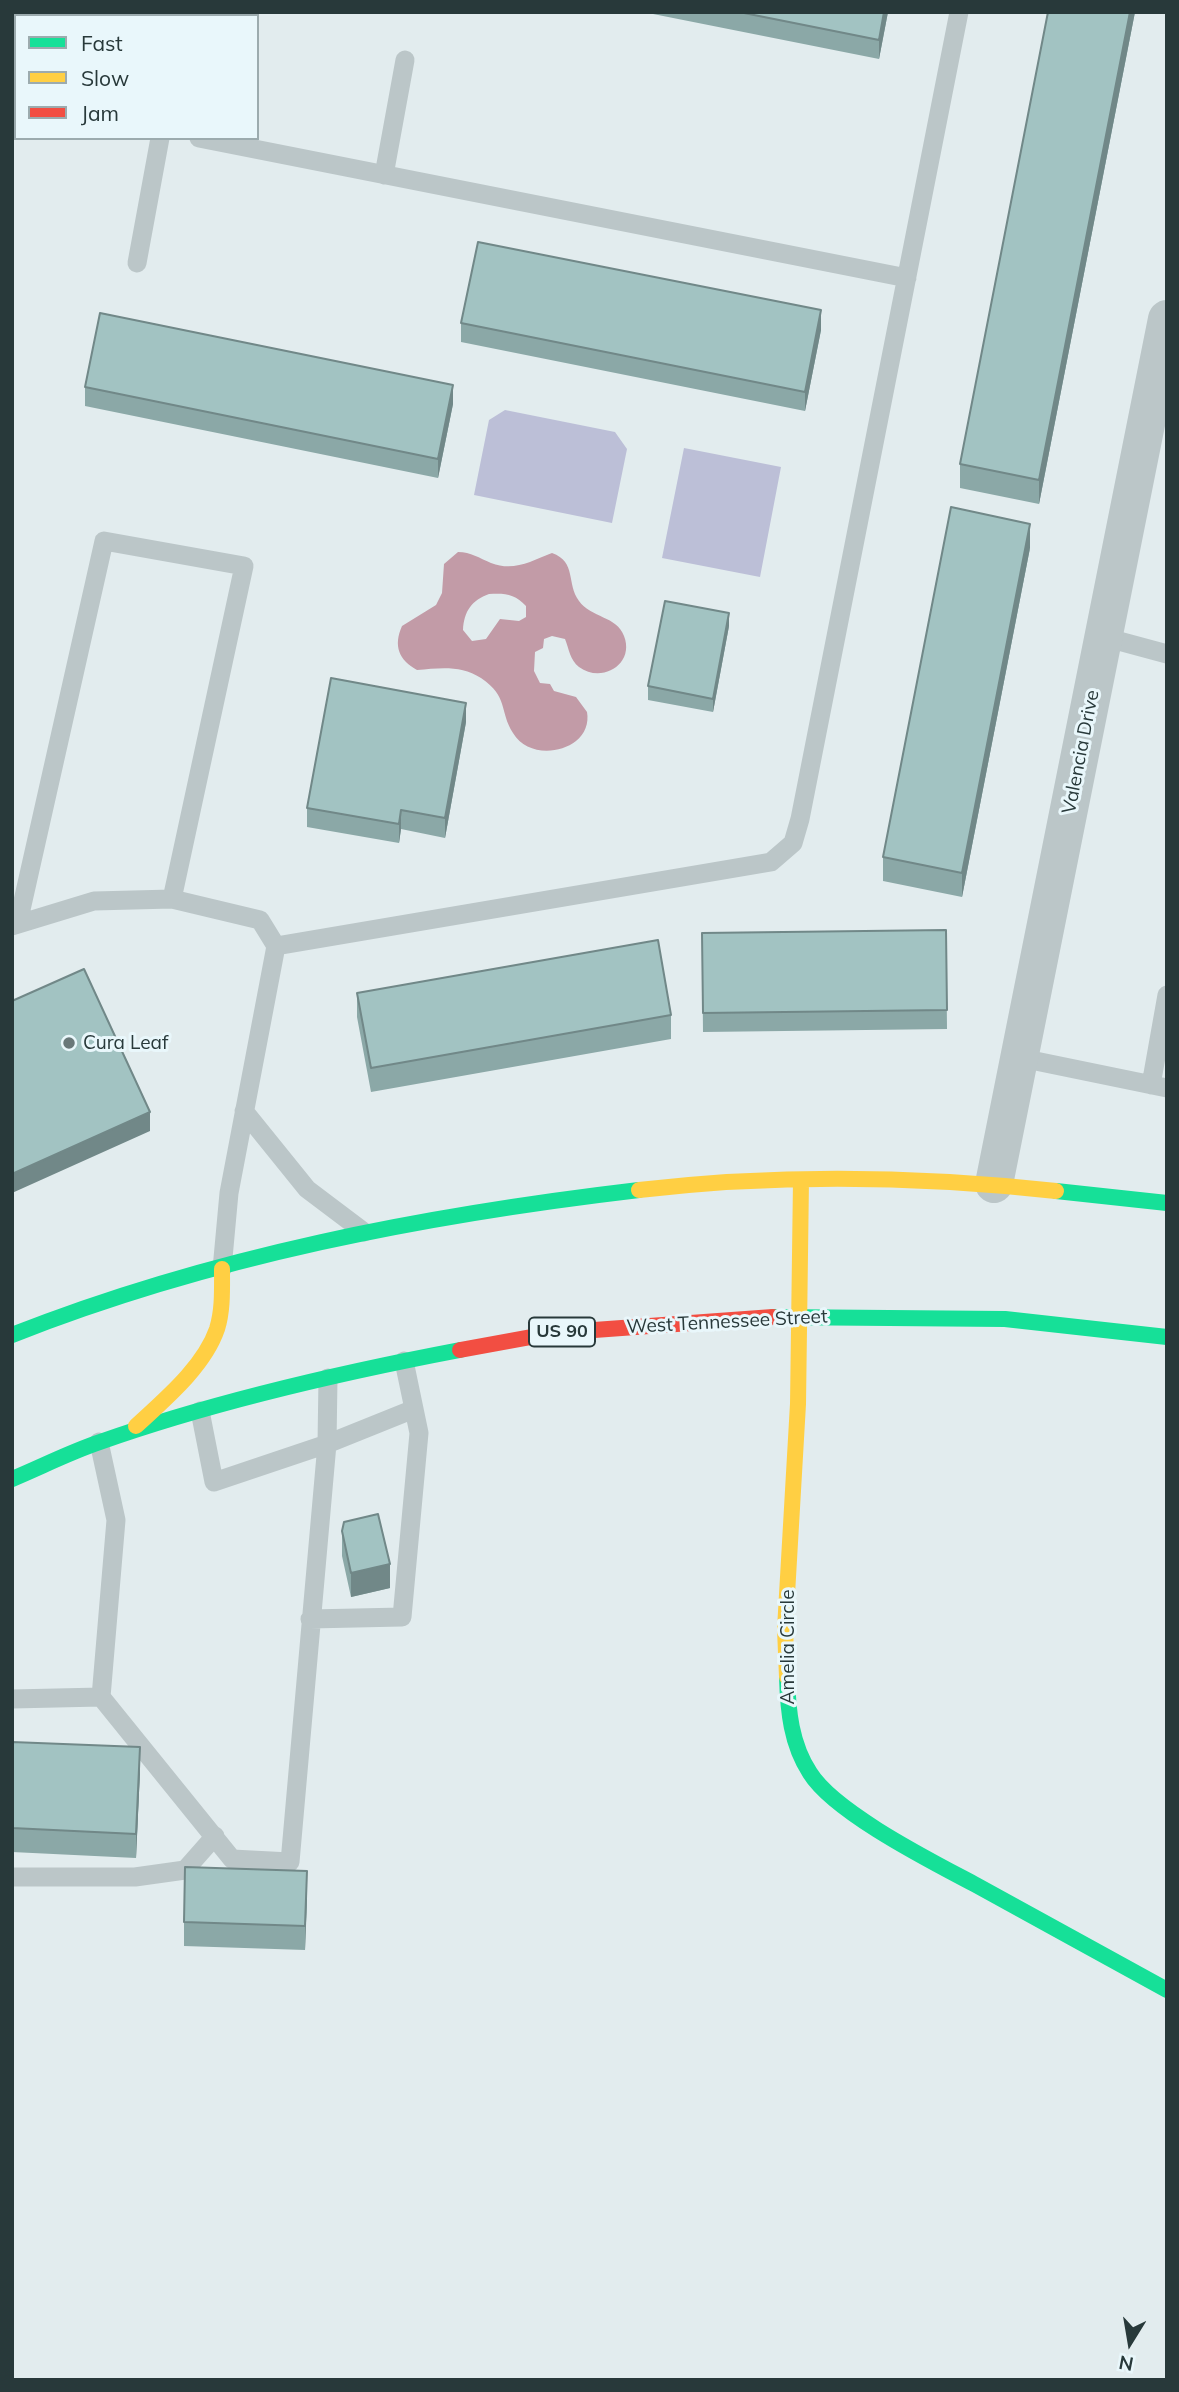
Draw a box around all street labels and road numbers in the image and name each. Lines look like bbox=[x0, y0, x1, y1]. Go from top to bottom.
street label: Valencia Drive bbox=[1058, 688, 1104, 816]
street label: West Tennessee Street bbox=[626, 1305, 828, 1339]
road number: US 90 bbox=[529, 1317, 595, 1346]
street label: Amelia Circle bbox=[777, 1590, 799, 1704]

